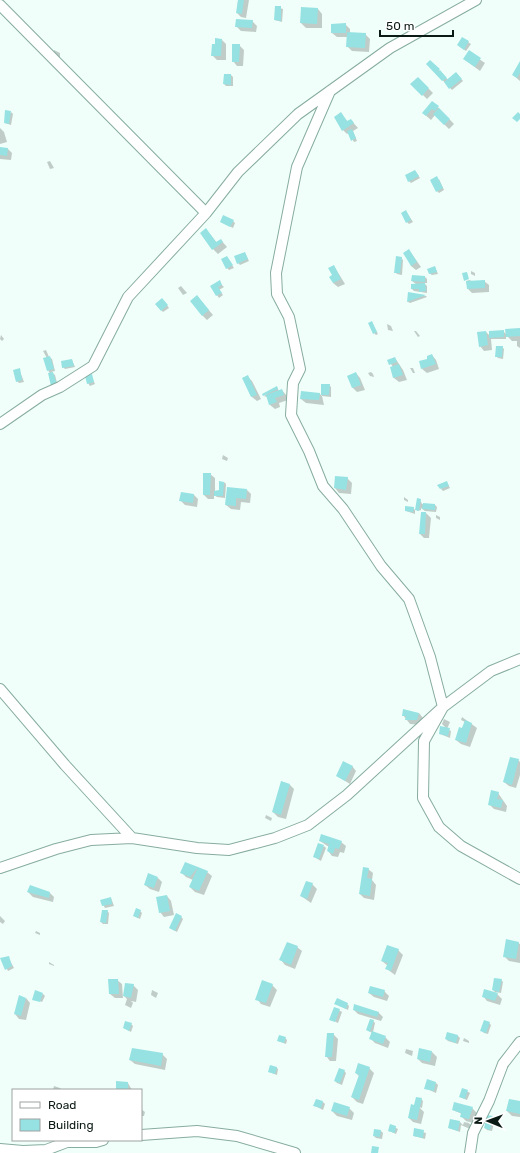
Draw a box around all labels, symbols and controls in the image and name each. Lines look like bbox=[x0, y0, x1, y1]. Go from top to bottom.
scale bar bbox=[380, 12, 453, 38]
text: 50 m bbox=[386, 19, 414, 33]
legend bbox=[12, 1089, 142, 1141]
text: Road bbox=[48, 1098, 76, 1112]
north arrow bbox=[468, 1101, 508, 1141]
text: N bbox=[472, 1117, 485, 1125]
text: Building bbox=[48, 1118, 94, 1132]

